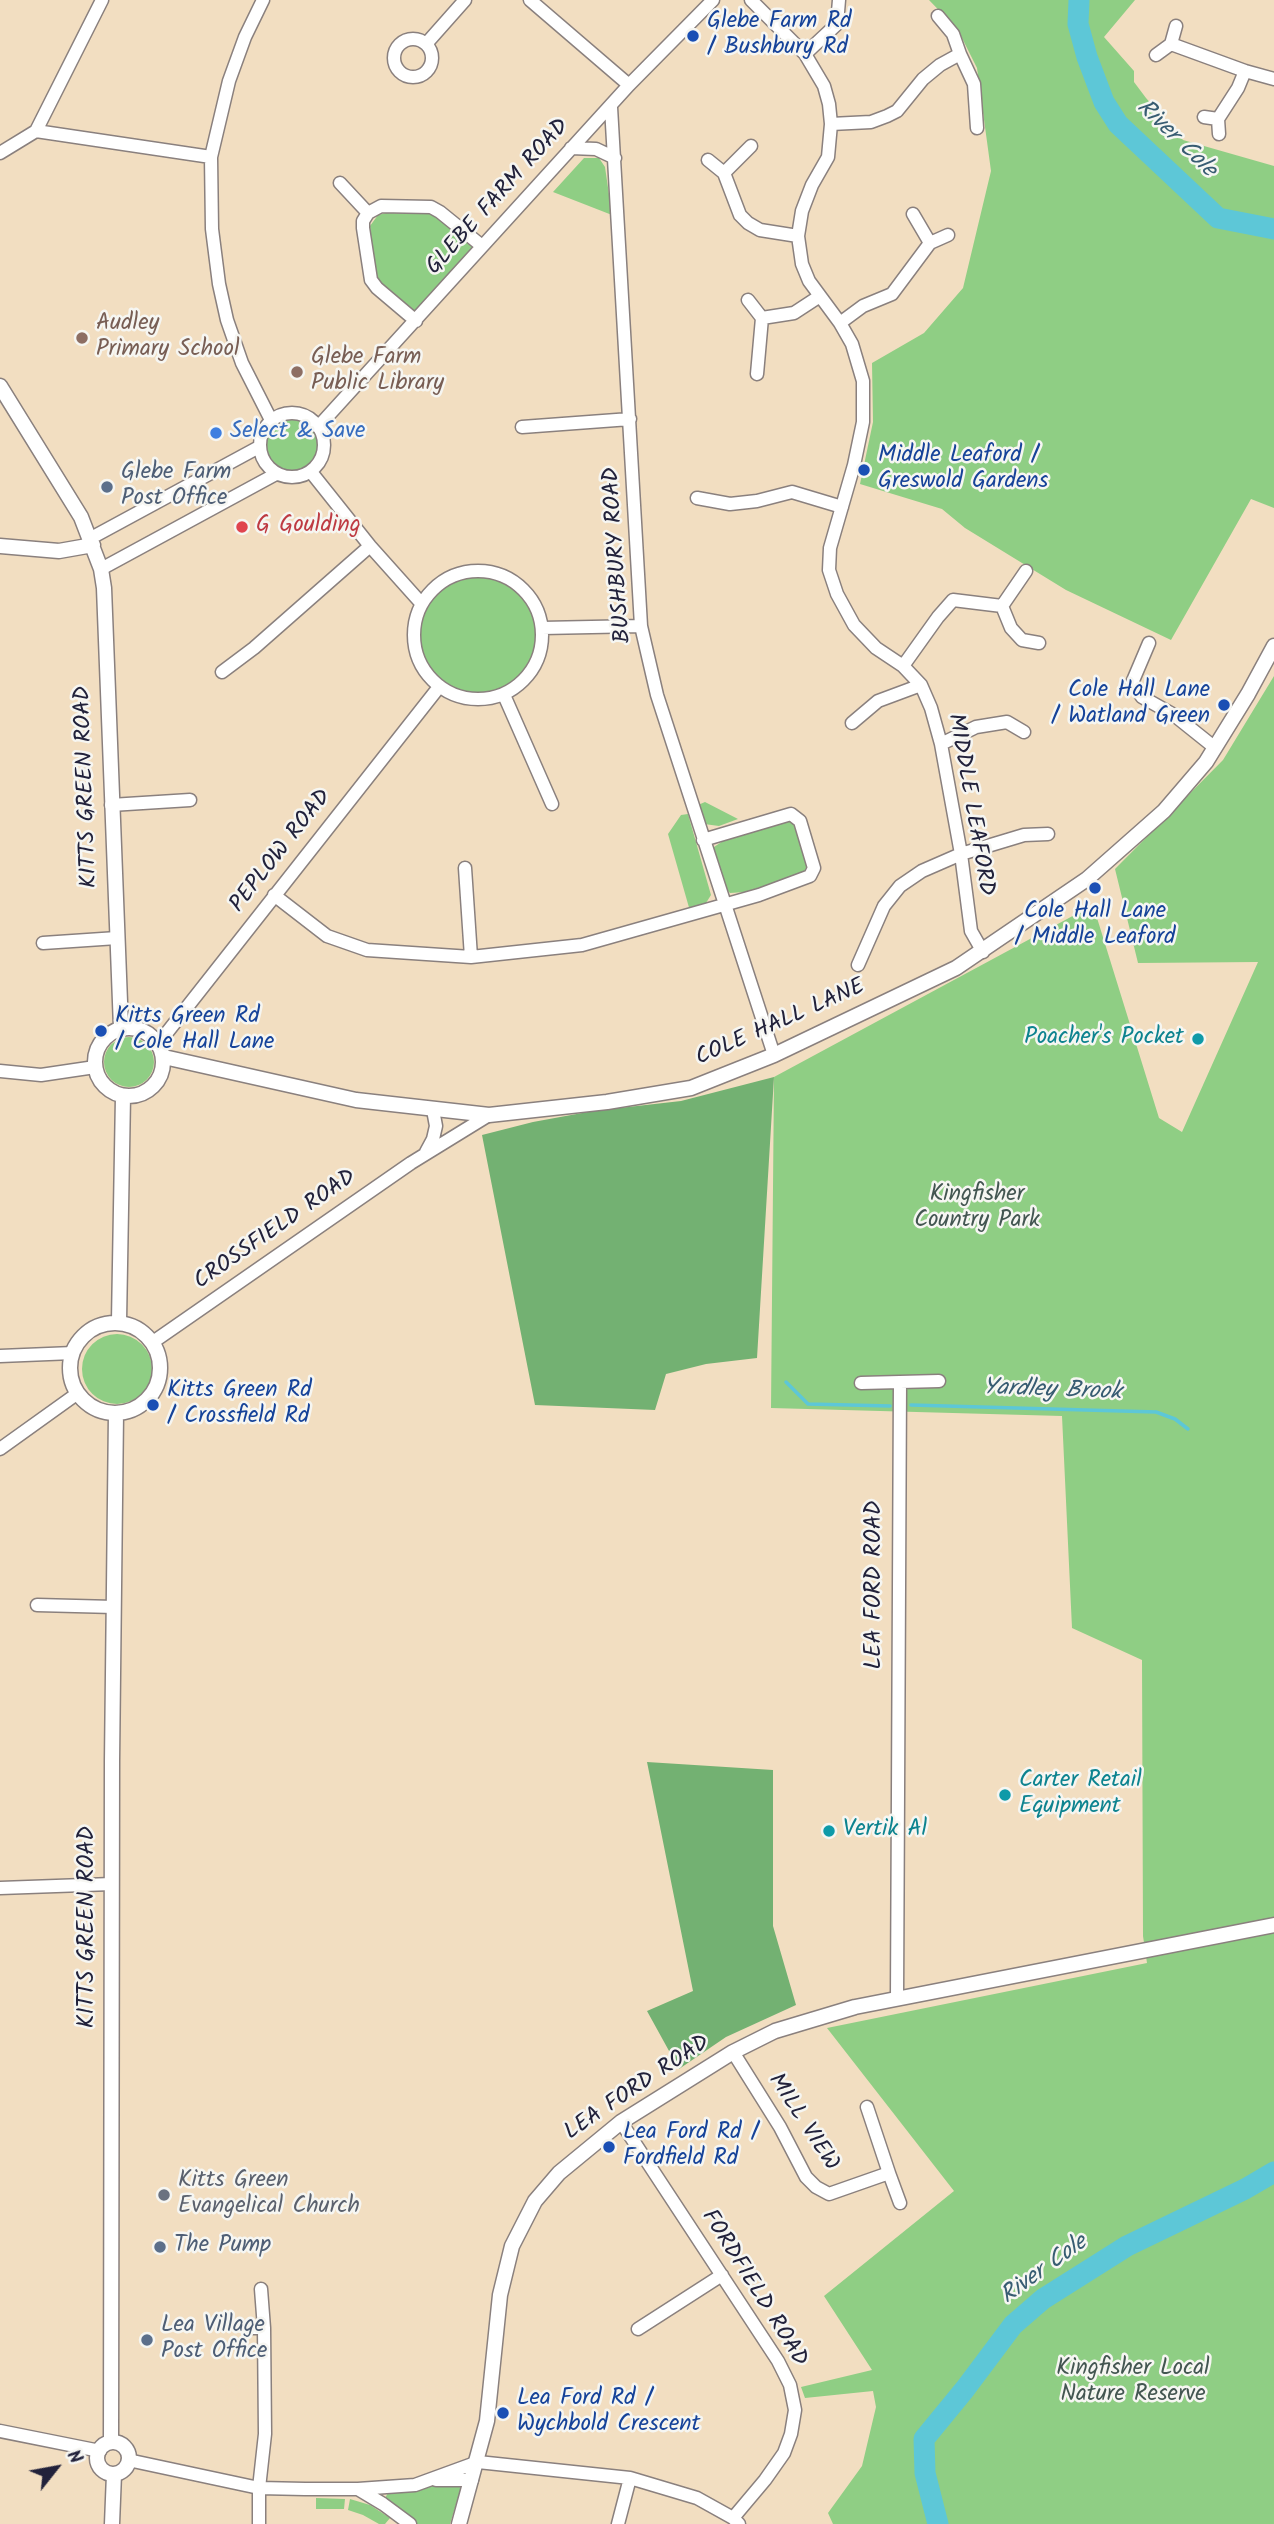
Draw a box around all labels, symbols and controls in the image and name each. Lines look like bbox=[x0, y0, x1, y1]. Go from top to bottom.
place label: Glebe Farm Rd / Bushbury Rd bbox=[707, 9, 852, 63]
marker: Glebe Farm Rd / Bushbury Rd bbox=[685, 28, 701, 44]
water label: River Cole bbox=[1129, 95, 1221, 185]
street label: GLEBE FARM ROAD bbox=[422, 114, 576, 282]
place label: Audley Primary School bbox=[96, 311, 240, 365]
marker: Audley Primary School bbox=[74, 330, 90, 346]
place label: Glebe Farm Public Library bbox=[311, 345, 444, 399]
marker: Glebe Farm Public Library bbox=[289, 364, 305, 380]
place label: Select & Save bbox=[230, 419, 365, 447]
marker: Select & Save bbox=[208, 425, 224, 441]
place label: Middle Leaford / Greswold Gardens bbox=[878, 443, 1048, 497]
place label: Glebe Farm Post Office bbox=[121, 460, 231, 514]
marker: Middle Leaford / Greswold Gardens bbox=[856, 462, 872, 478]
street label: BUSHBURY ROAD bbox=[599, 466, 639, 644]
marker: Glebe Farm Post Office bbox=[99, 479, 115, 495]
place label: G Goulding bbox=[256, 513, 361, 541]
marker: G Goulding bbox=[234, 519, 250, 535]
place label: Cole Hall Lane / Watland Green bbox=[1051, 678, 1210, 732]
street label: KITTS GREEN ROAD bbox=[71, 685, 105, 889]
marker: Cole Hall Lane / Watland Green bbox=[1216, 697, 1232, 713]
street label: MIDDLE LEAFORD bbox=[939, 712, 999, 898]
street label: PEPLOW ROAD bbox=[225, 785, 339, 919]
marker: Cole Hall Lane / Middle Leaford bbox=[1087, 880, 1103, 896]
place label: Cole Hall Lane / Middle Leaford bbox=[1015, 899, 1175, 953]
street label: COLE HALL LANE bbox=[692, 974, 870, 1074]
place label: Kitts Green Rd / Cole Hall Lane bbox=[115, 1004, 274, 1058]
marker: Kitts Green Rd / Cole Hall Lane bbox=[93, 1023, 109, 1039]
place label: Poacher's Pocket bbox=[1024, 1025, 1184, 1053]
marker: Poacher's Pocket bbox=[1190, 1031, 1206, 1047]
street label: CROSSFIELD ROAD bbox=[190, 1165, 362, 1297]
park label: Kingfisher Country Park bbox=[914, 1182, 1040, 1236]
water label: Yardley Brook bbox=[982, 1375, 1122, 1409]
place label: Kitts Green Rd / Crossfield Rd bbox=[167, 1378, 312, 1432]
marker: Kitts Green Rd / Crossfield Rd bbox=[145, 1397, 161, 1413]
street label: LEA FORD ROAD bbox=[862, 1500, 890, 1670]
place label: Carter Retail Equipment bbox=[1019, 1768, 1142, 1822]
marker: Carter Retail Equipment bbox=[997, 1787, 1013, 1803]
place label: Vertik Al bbox=[843, 1817, 927, 1845]
marker: Vertik Al bbox=[821, 1823, 837, 1839]
street label: KITTS GREEN ROAD bbox=[75, 1826, 103, 2028]
street label: LEA FORD ROAD bbox=[560, 2030, 716, 2148]
street label: MILL VIEW bbox=[760, 2069, 844, 2177]
place label: Lea Ford Rd / Fordfield Rd bbox=[623, 2120, 759, 2174]
marker: Lea Ford Rd / Fordfield Rd bbox=[601, 2139, 617, 2155]
place label: Kitts Green Evangelical Church bbox=[178, 2168, 360, 2222]
marker: Kitts Green Evangelical Church bbox=[156, 2187, 172, 2203]
street label: FORDFIELD ROAD bbox=[694, 2205, 812, 2373]
water label: River Cole bbox=[996, 2230, 1094, 2312]
place label: The Pump bbox=[174, 2233, 271, 2261]
marker: The Pump bbox=[152, 2239, 168, 2255]
place label: Lea Village Post Office bbox=[161, 2313, 267, 2367]
marker: Lea Village Post Office bbox=[139, 2332, 155, 2348]
park label: Kingfisher Local Nature Reserve bbox=[1056, 2356, 1210, 2410]
place label: Lea Ford Rd / Wychbold Crescent bbox=[517, 2386, 700, 2440]
marker: Lea Ford Rd / Wychbold Crescent bbox=[495, 2405, 511, 2421]
north arrow bbox=[21, 2433, 91, 2503]
text: N bbox=[58, 2444, 90, 2470]

